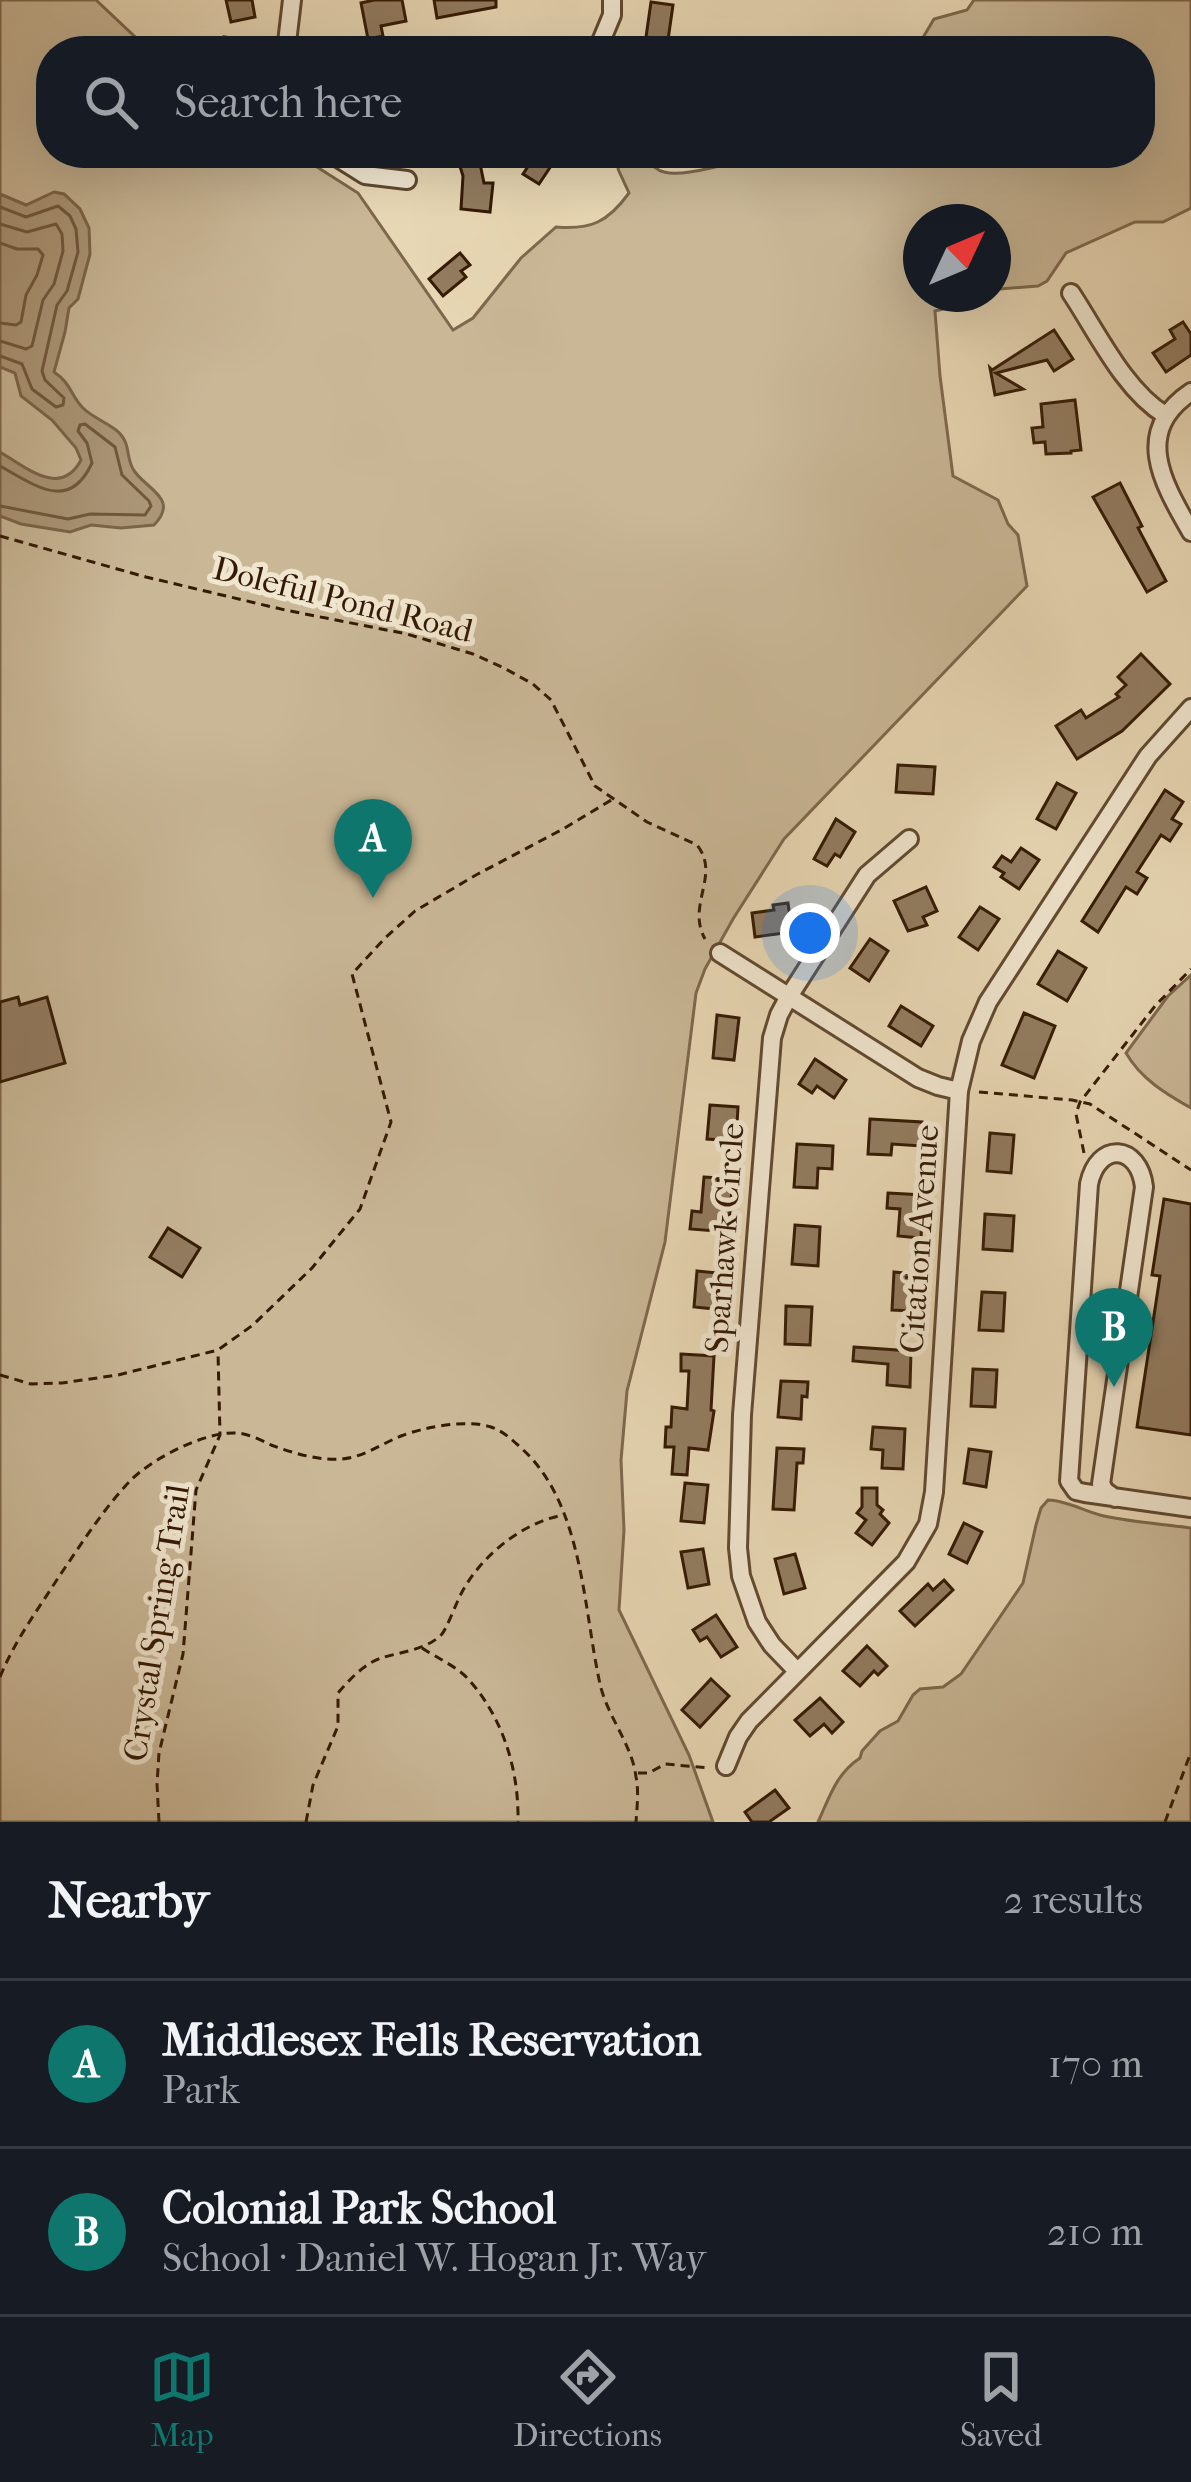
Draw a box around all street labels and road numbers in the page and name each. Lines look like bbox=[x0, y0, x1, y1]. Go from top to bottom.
street label: Doleful Pond Road bbox=[209, 549, 478, 651]
street label: Sparhawk Circle bbox=[698, 1122, 752, 1354]
street label: Citation Avenue bbox=[893, 1123, 947, 1355]
street label: Crystal Spring Trail bbox=[116, 1482, 198, 1764]

